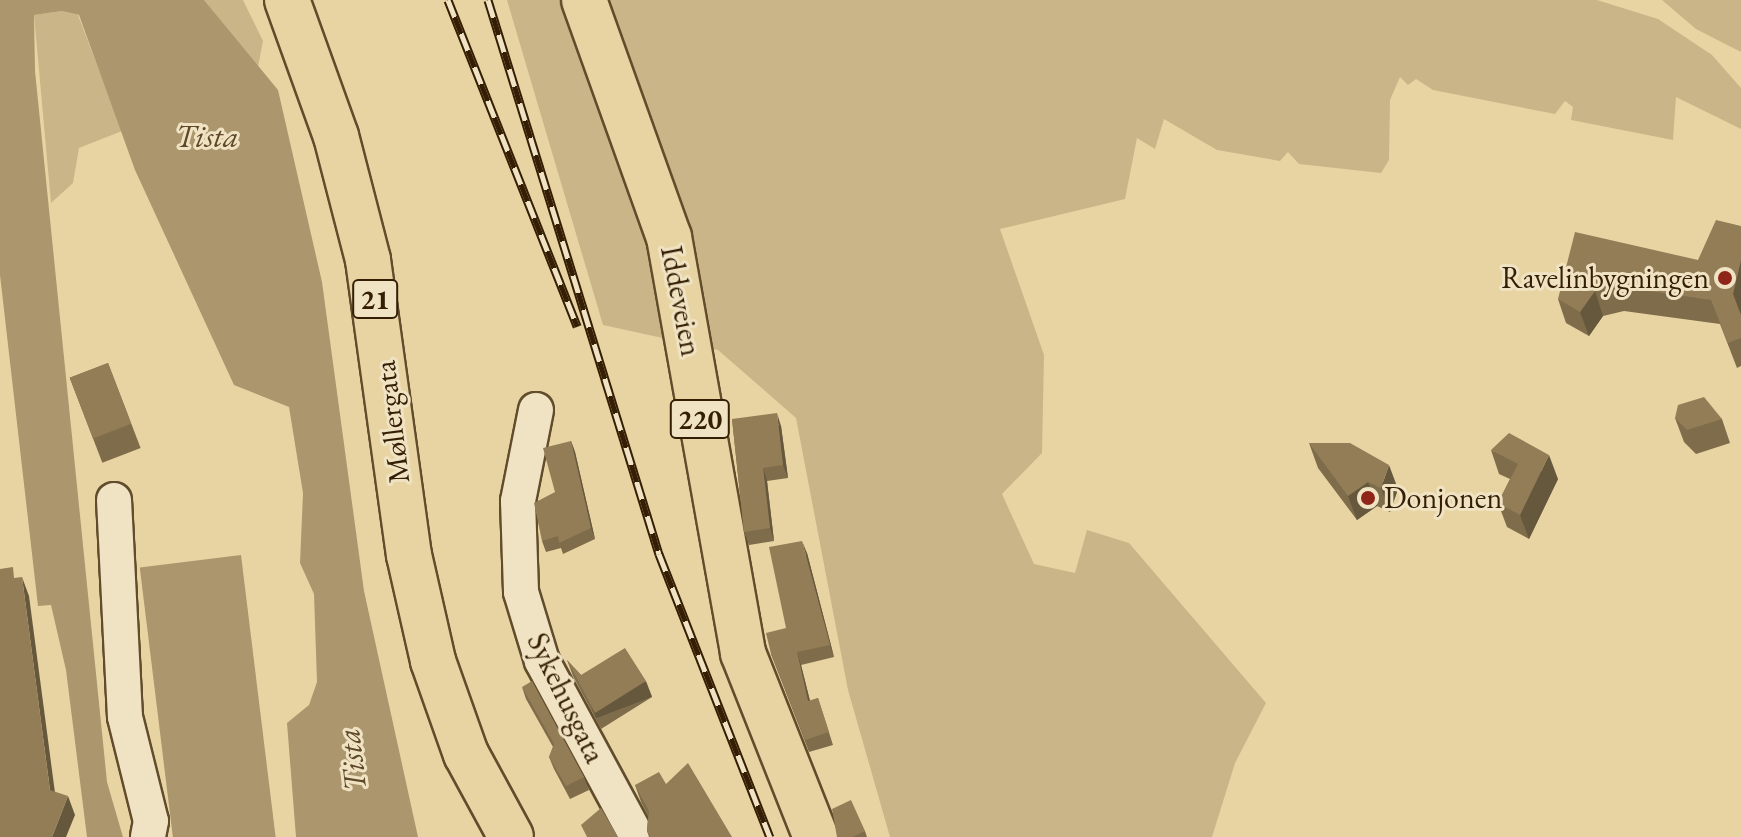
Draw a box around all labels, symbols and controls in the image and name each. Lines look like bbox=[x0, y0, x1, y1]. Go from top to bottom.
water label: Tista bbox=[175, 117, 239, 155]
street label: Iddeveien bbox=[653, 243, 709, 359]
place label: Ravelinbygningen bbox=[1501, 260, 1709, 296]
marker: Ravelinbygningen bbox=[1716, 269, 1734, 287]
road number: 21 bbox=[351, 275, 399, 323]
street label: Møllergata bbox=[367, 359, 417, 485]
road number: 220 bbox=[668, 395, 732, 443]
place label: Donjonen bbox=[1384, 480, 1502, 516]
marker: Donjonen bbox=[1359, 489, 1377, 507]
street label: Sykehusgata bbox=[519, 627, 613, 769]
water label: Tista bbox=[329, 726, 375, 794]

